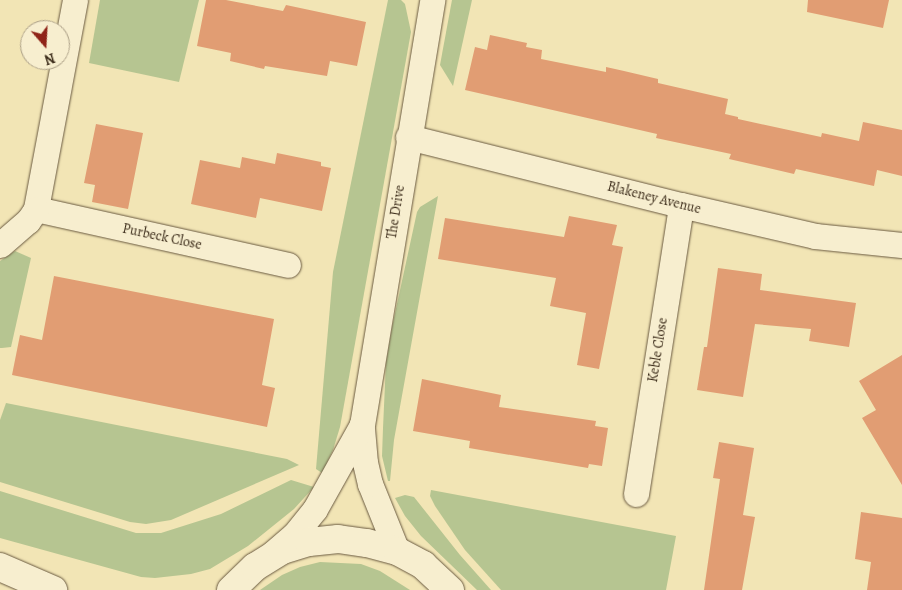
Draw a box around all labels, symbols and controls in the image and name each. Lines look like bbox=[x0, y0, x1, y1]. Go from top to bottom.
north arrow bbox=[20, 20, 70, 70]
text: N bbox=[42, 48, 58, 69]
street label: Blakeney Avenue bbox=[605, 178, 703, 218]
street label: The Drive bbox=[383, 184, 409, 240]
street label: Purbeck Close bbox=[121, 220, 203, 254]
street label: Keble Close bbox=[645, 316, 671, 384]

